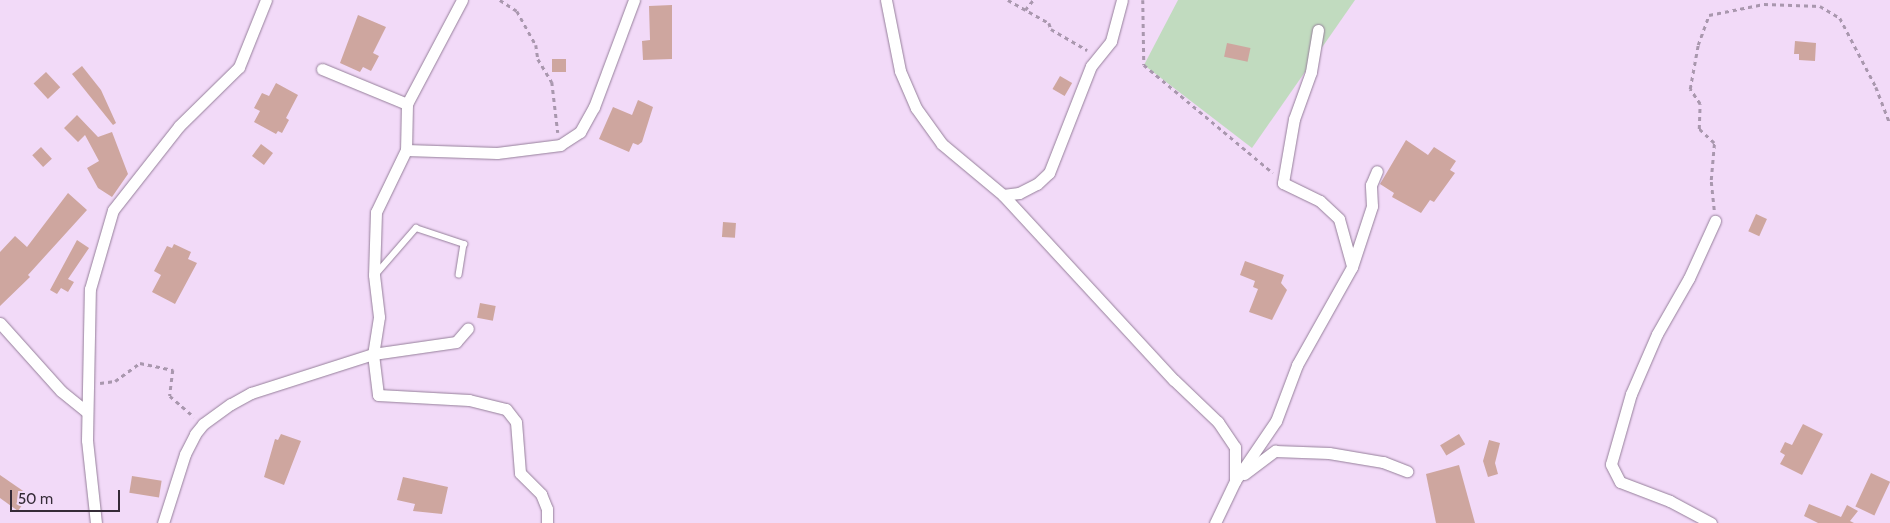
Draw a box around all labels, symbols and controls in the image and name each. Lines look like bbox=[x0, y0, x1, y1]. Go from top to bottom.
scale bar bbox=[12, 480, 122, 512]
text: 50 m bbox=[18, 490, 53, 508]

